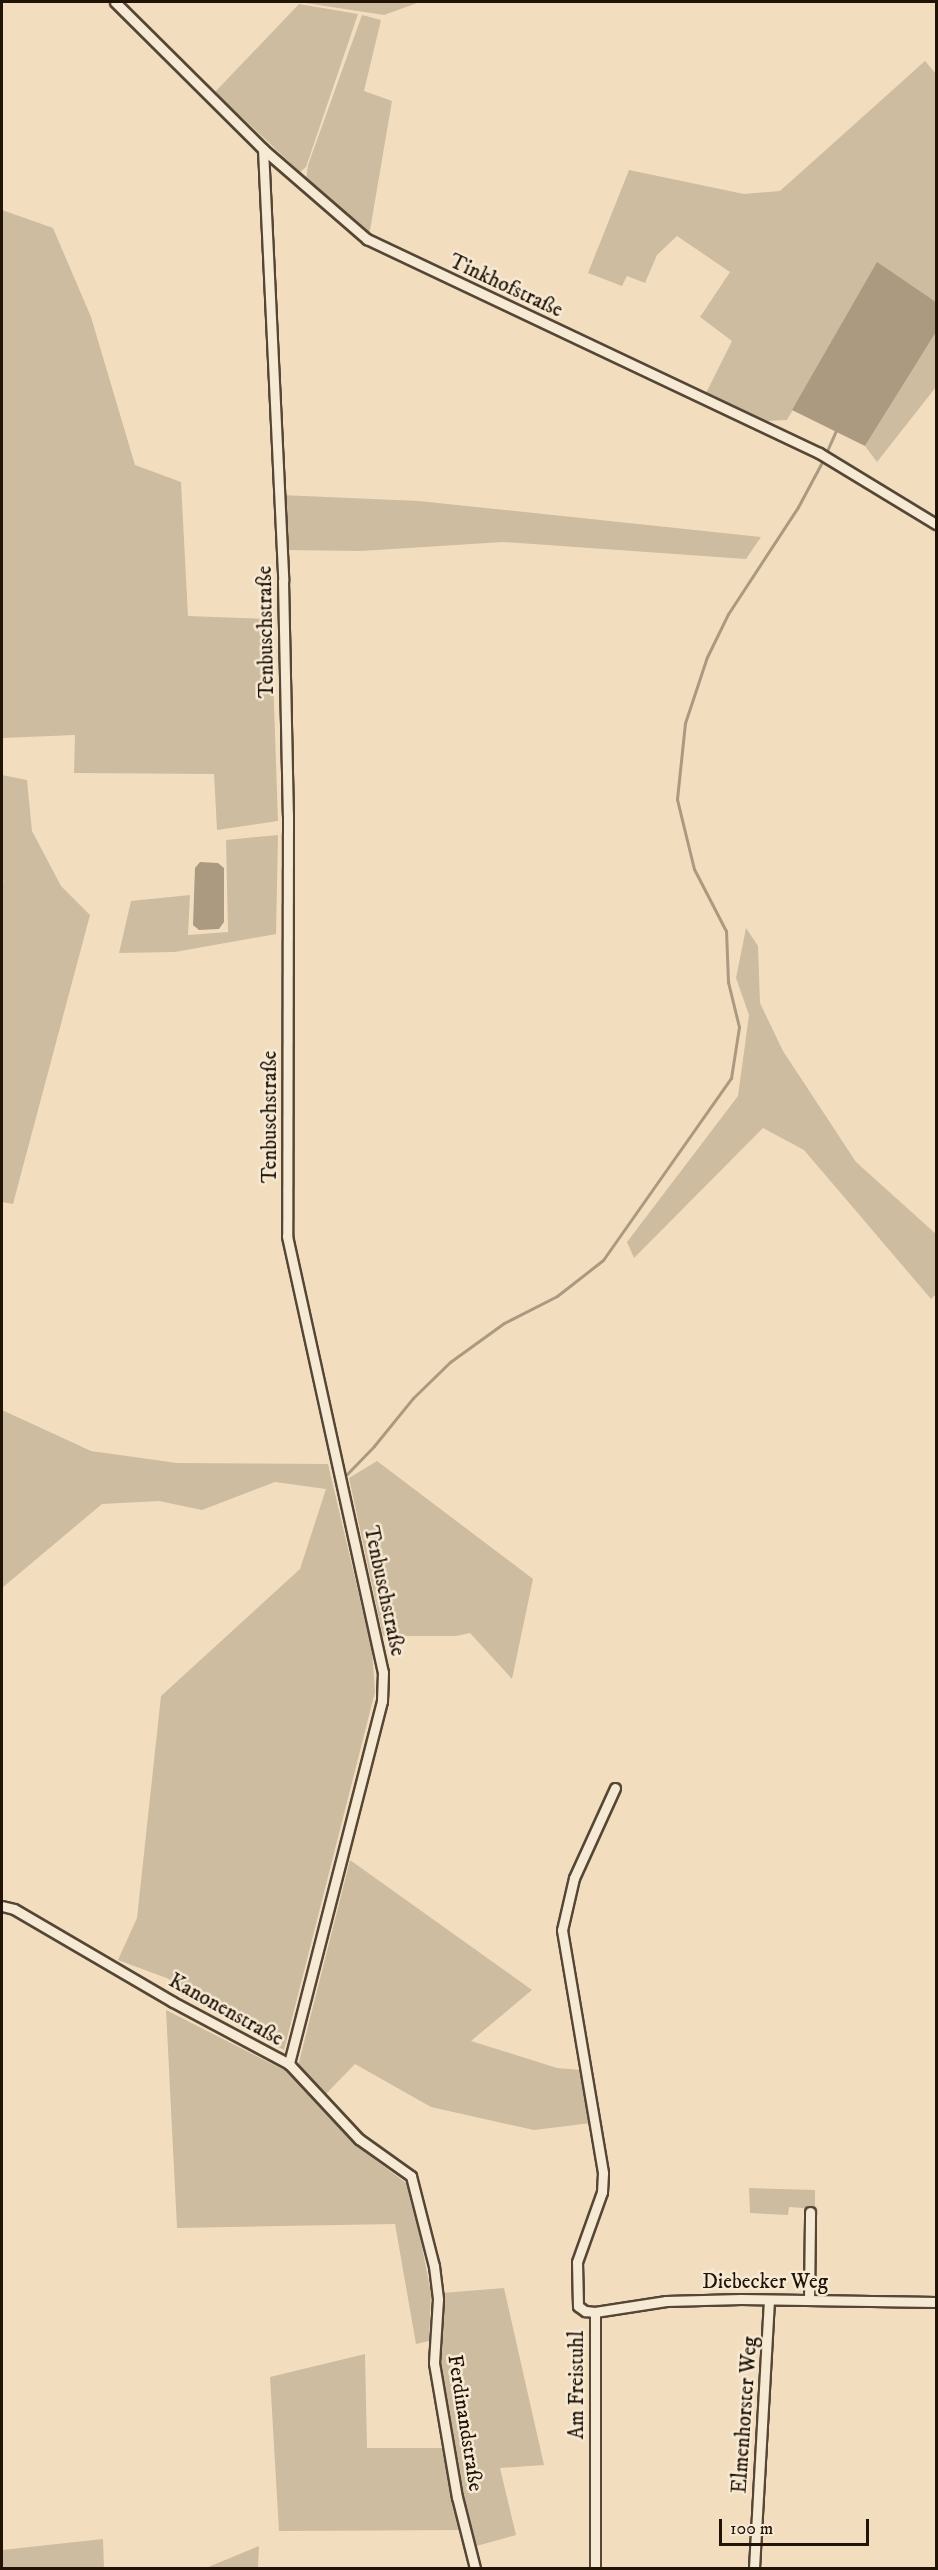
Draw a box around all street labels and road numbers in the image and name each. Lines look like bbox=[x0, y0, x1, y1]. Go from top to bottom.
street label: Tinkhofstraße bbox=[445, 249, 567, 323]
street label: Tenbuschstraße bbox=[252, 566, 280, 698]
street label: Tenbuschstraße bbox=[257, 1051, 283, 1183]
street label: Tenbuschstraße bbox=[358, 1524, 410, 1658]
street label: Kanonenstraße bbox=[164, 1968, 288, 2052]
street label: Diebecker Weg bbox=[702, 2269, 828, 2295]
street label: Am Freistuhl bbox=[564, 2331, 590, 2439]
street label: Elmenhorster Weg bbox=[727, 2336, 763, 2494]
street label: Ferdinandstraße bbox=[442, 2353, 488, 2493]

